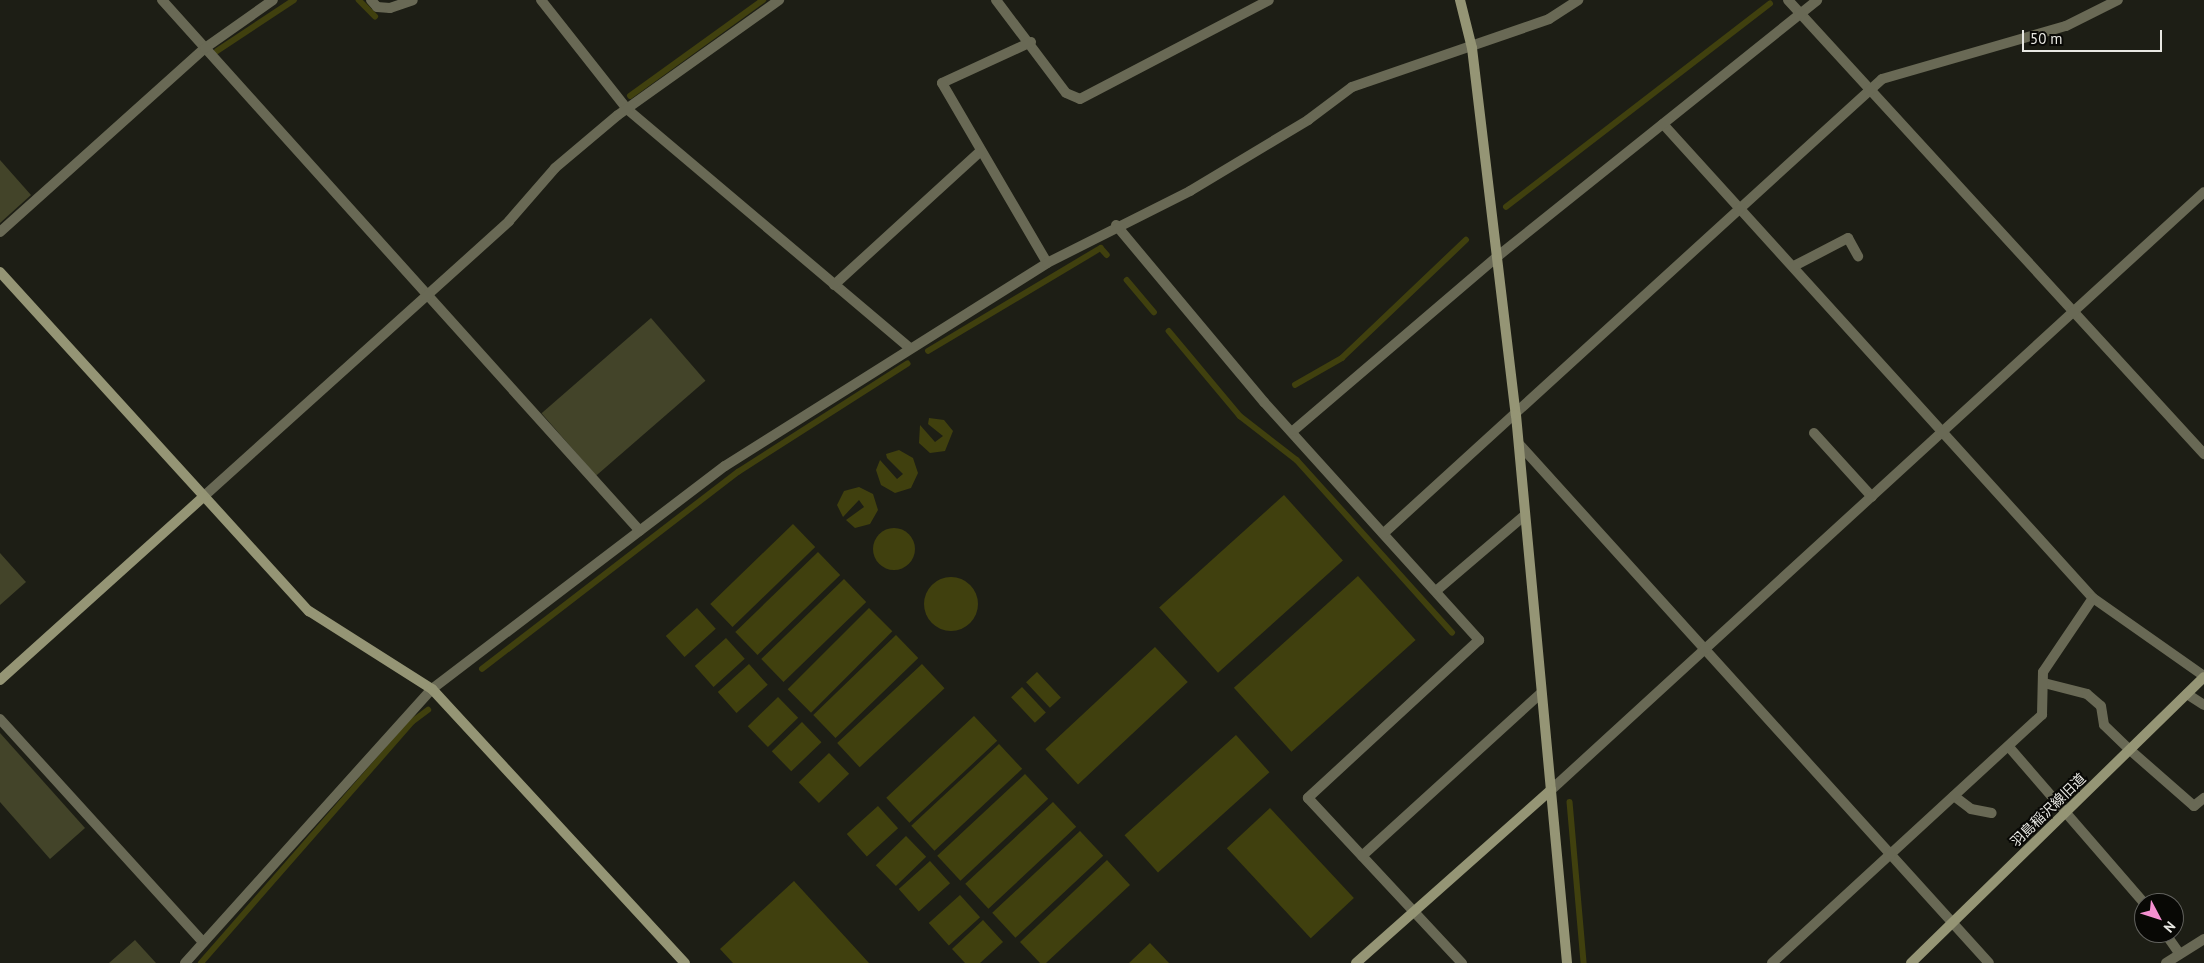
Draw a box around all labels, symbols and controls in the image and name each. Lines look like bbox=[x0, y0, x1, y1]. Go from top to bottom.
scale bar bbox=[2024, 20, 2164, 52]
text: 50 m bbox=[2030, 29, 2063, 48]
street label: 羽島稲沢線旧道 bbox=[2007, 770, 2089, 850]
north arrow bbox=[2134, 893, 2184, 943]
text: N bbox=[2160, 918, 2180, 936]

